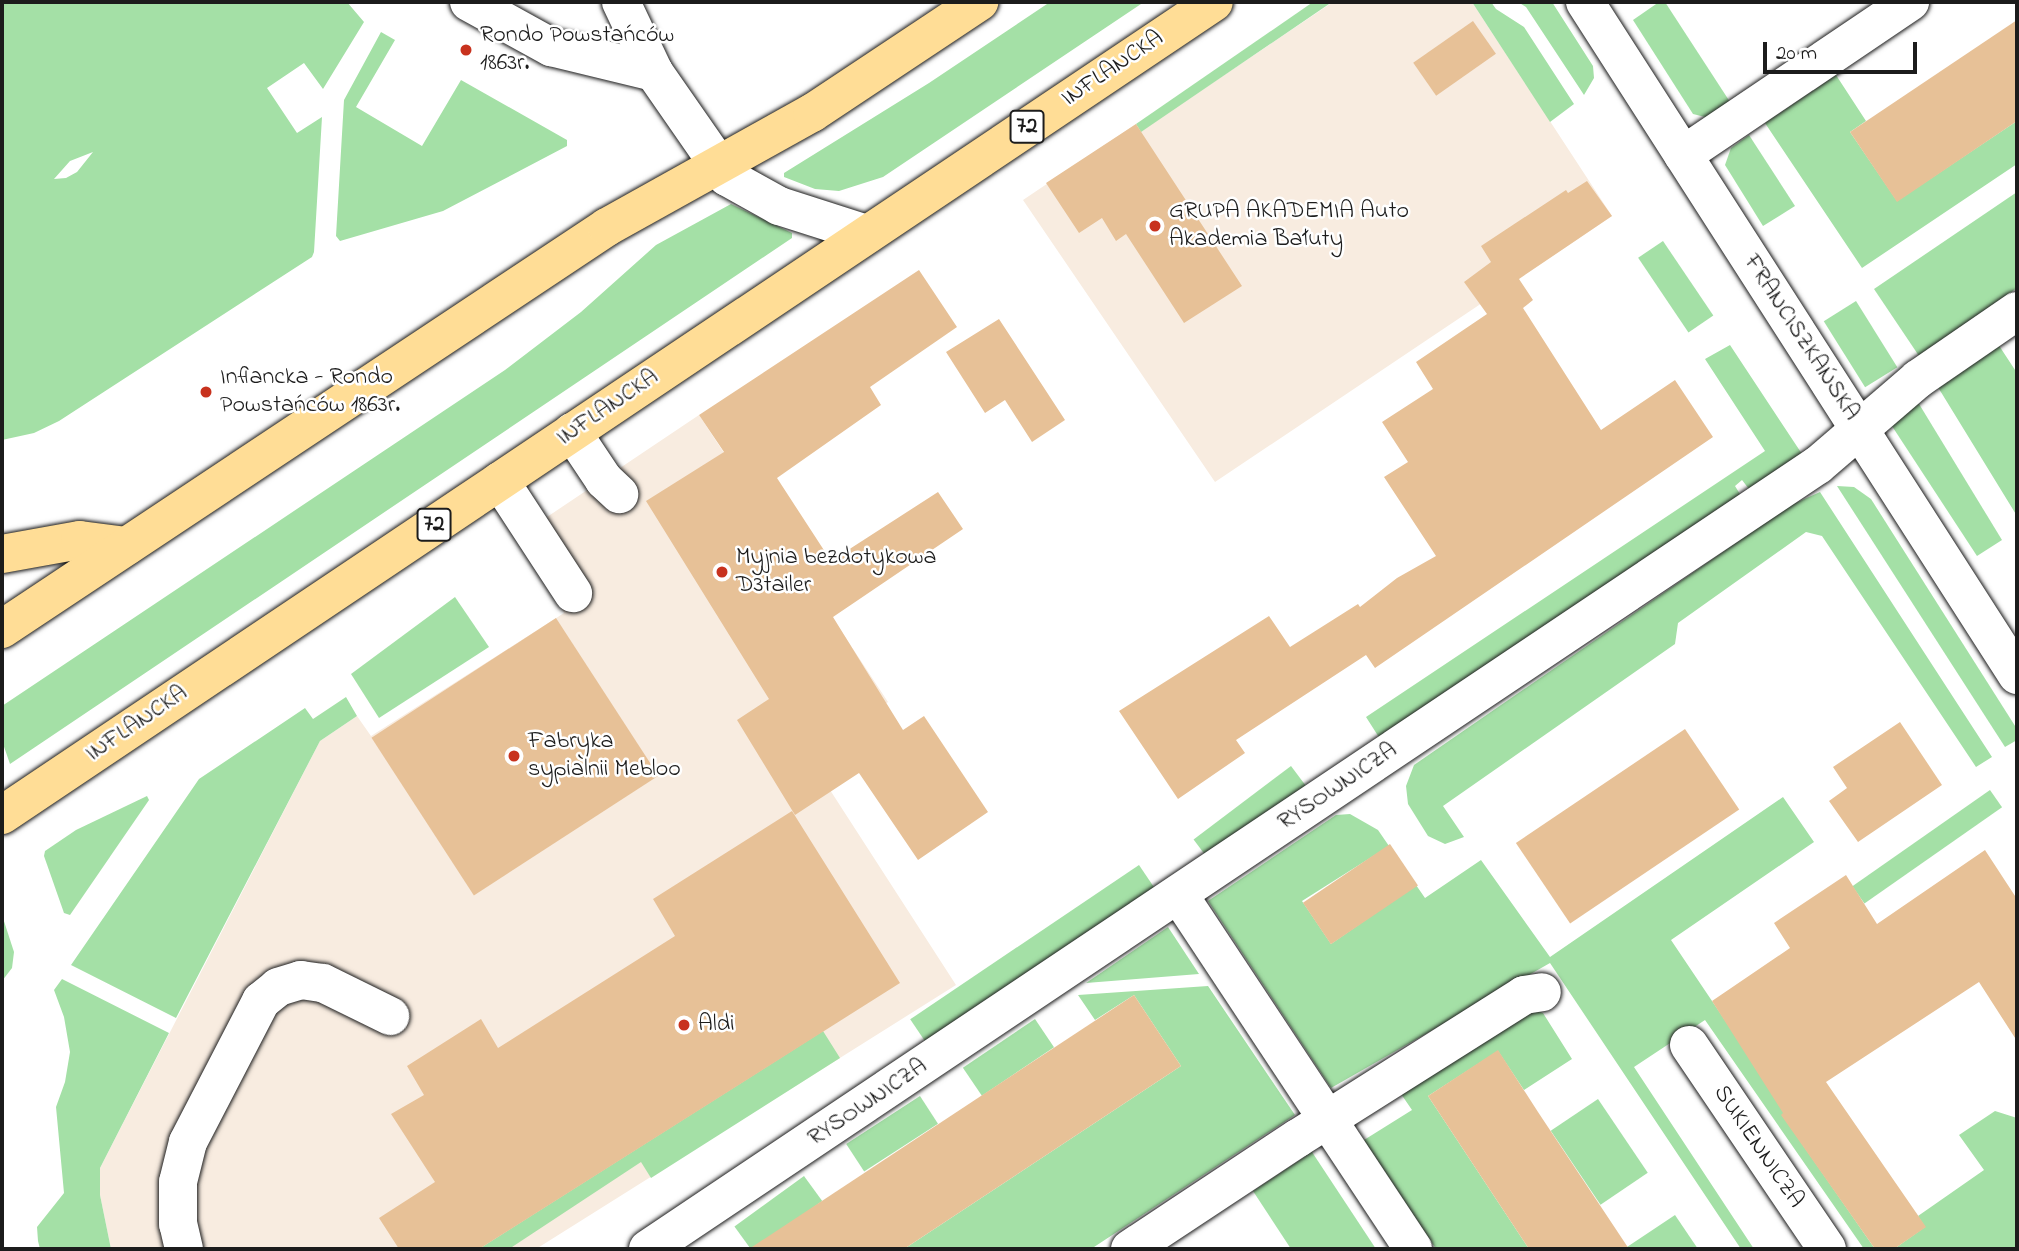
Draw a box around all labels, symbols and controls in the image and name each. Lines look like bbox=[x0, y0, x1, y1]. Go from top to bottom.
place label: Rondo Powstańców 1863r. bbox=[480, 22, 674, 78]
street label: INFLANCKA bbox=[1057, 24, 1169, 114]
scale bar bbox=[1767, 28, 1921, 72]
text: 20 m bbox=[1776, 39, 1817, 69]
marker: Rondo Powstańców 1863r. bbox=[458, 42, 474, 58]
road number: 72 bbox=[1010, 108, 1044, 146]
place label: GRUPA AKADEMIA Auto Akademia Bałuty bbox=[1169, 198, 1409, 254]
marker: GRUPA AKADEMIA Auto Akademia Bałuty bbox=[1147, 218, 1163, 234]
street label: FRANCISZKAŃSKA bbox=[1737, 250, 1865, 426]
street label: INFLANCKA bbox=[552, 363, 664, 453]
place label: Inflancka - Rondo Powstańców 1863r. bbox=[220, 364, 400, 420]
marker: Inflancka - Rondo Powstańców 1863r. bbox=[198, 384, 214, 400]
road number: 72 bbox=[416, 505, 452, 544]
place label: Myjnia bezdotykowa D3tailer bbox=[736, 544, 936, 600]
marker: Myjnia bezdotykowa D3tailer bbox=[714, 564, 730, 580]
street label: INFLANCKA bbox=[81, 679, 193, 769]
place label: Fabryka sypialnii Mebloo bbox=[528, 728, 681, 784]
street label: RYSOWNICZA bbox=[1273, 737, 1403, 837]
marker: Fabryka sypialnii Mebloo bbox=[506, 748, 522, 764]
place label: Aldi bbox=[698, 1011, 735, 1039]
marker: Aldi bbox=[676, 1017, 692, 1033]
street label: RYSOWNICZA bbox=[803, 1053, 933, 1153]
street label: SUKIENNICZA bbox=[1706, 1080, 1810, 1214]

